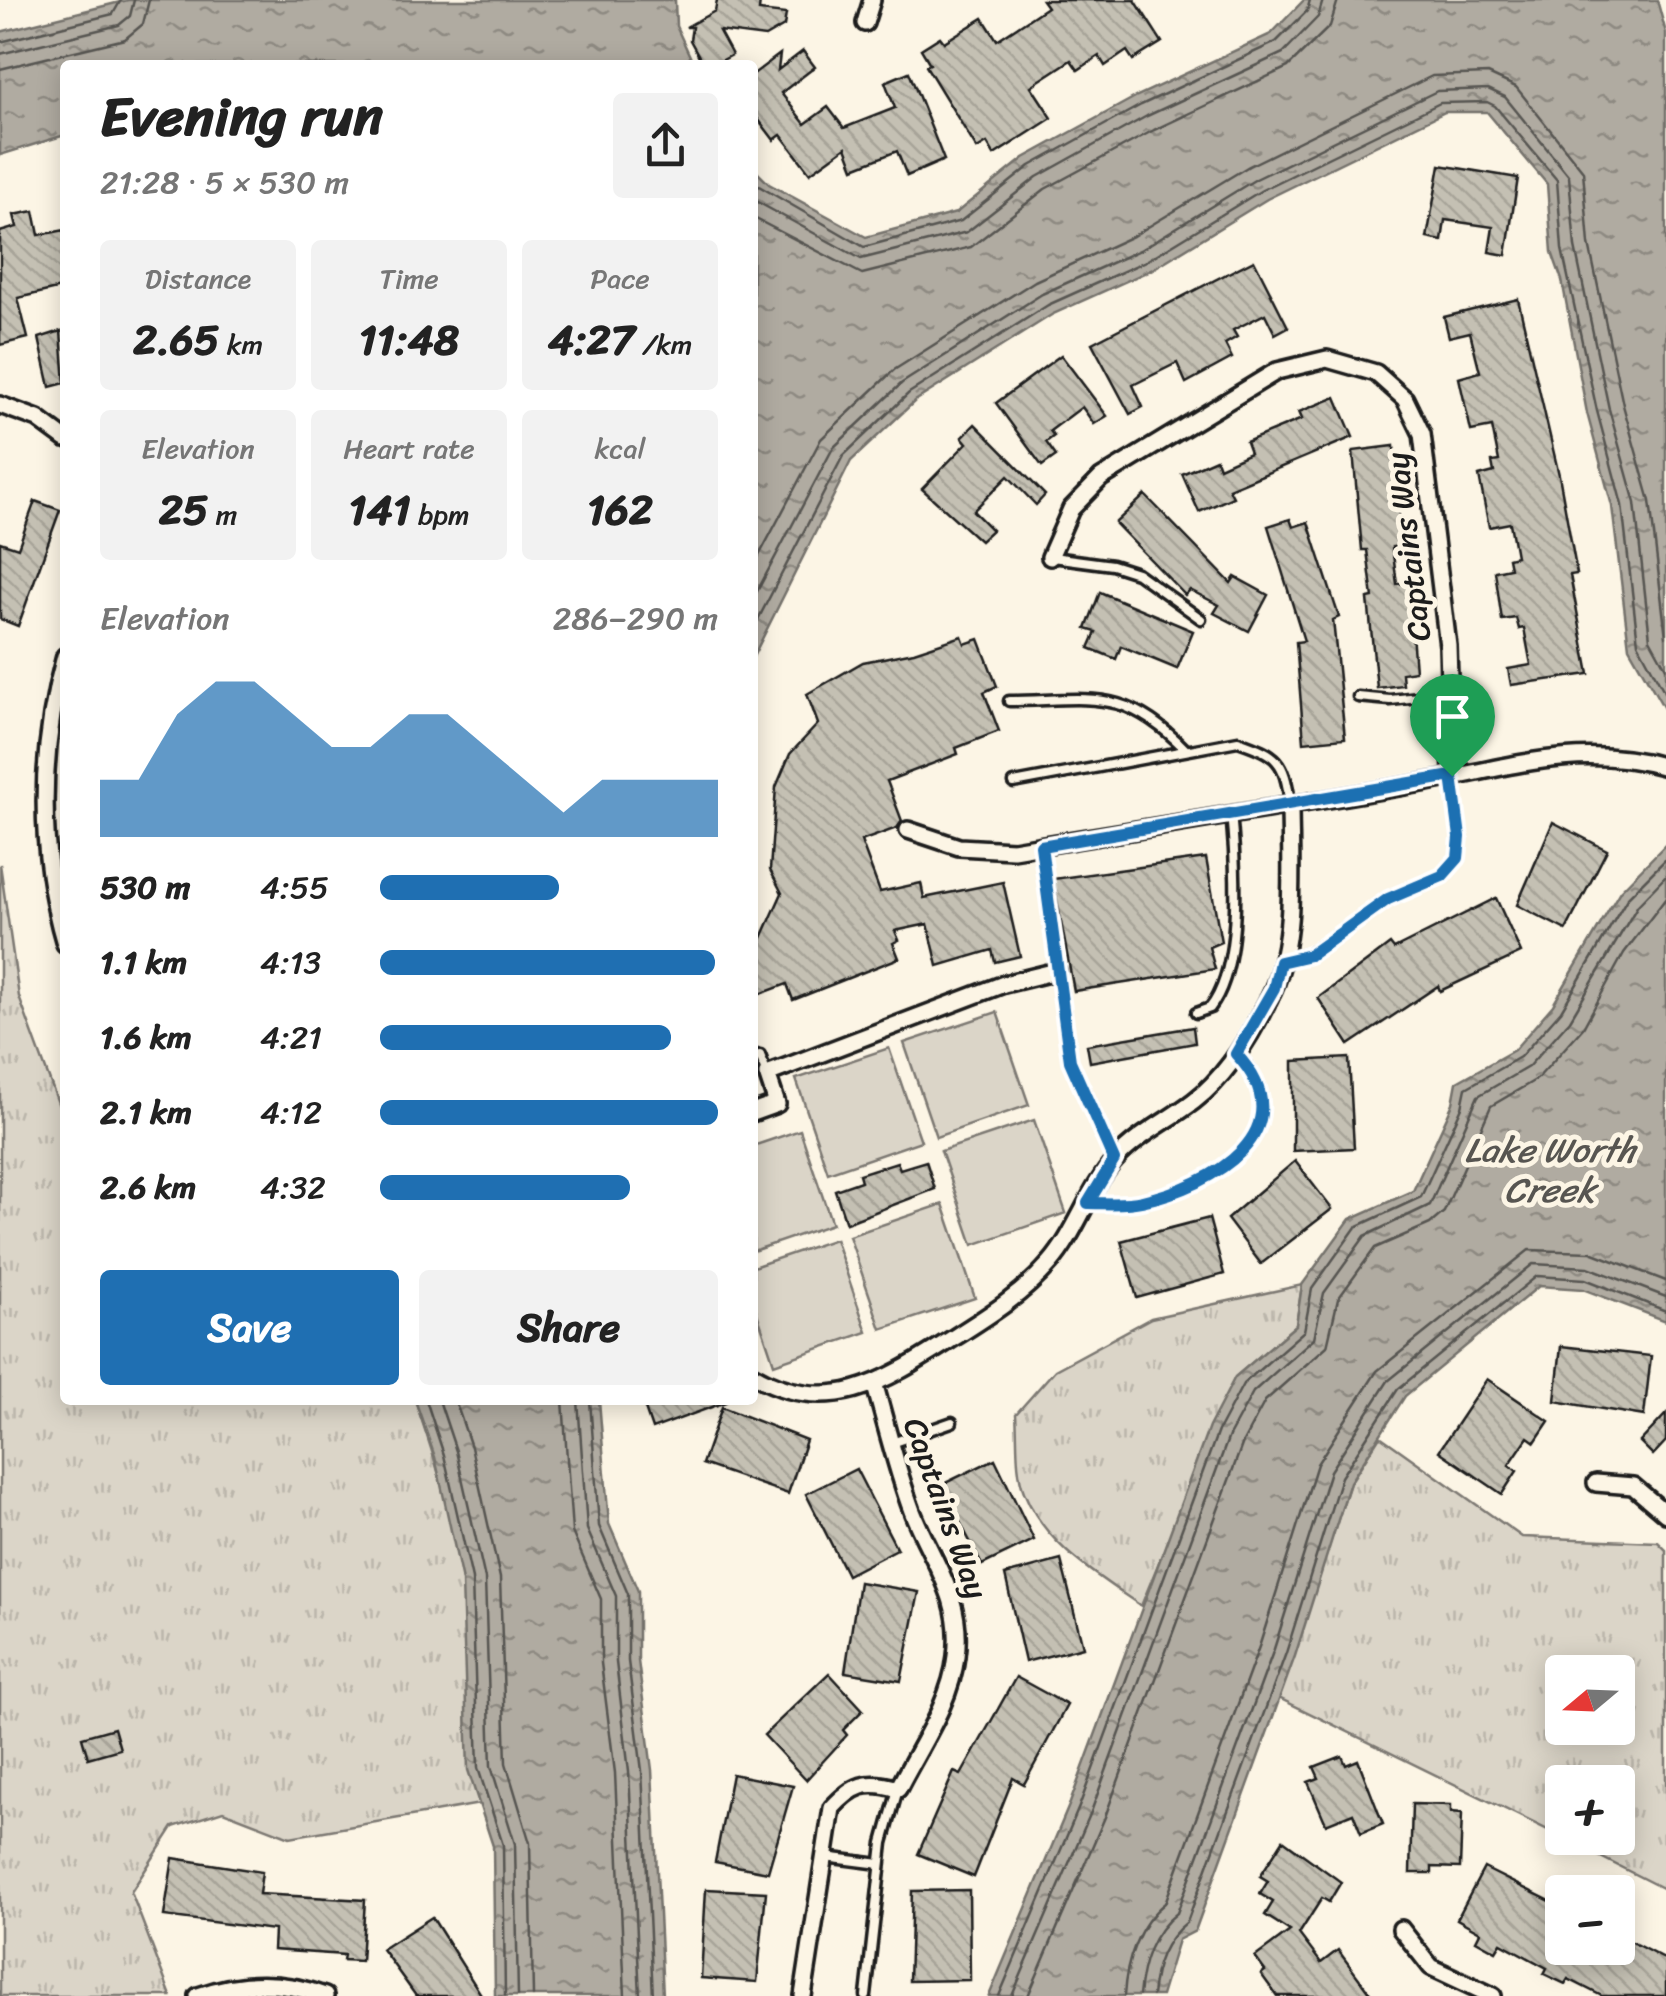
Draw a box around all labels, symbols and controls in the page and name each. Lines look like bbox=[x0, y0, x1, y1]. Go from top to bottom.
text: Evening run bbox=[100, 68, 383, 165]
button: share bbox=[613, 93, 718, 198]
text: 21:28 · 5 × 530 m bbox=[100, 154, 349, 211]
text: Distance bbox=[145, 254, 251, 303]
text: Time bbox=[379, 254, 439, 303]
text: Pace bbox=[590, 254, 650, 303]
text: 2.65 bbox=[133, 303, 219, 377]
text: 11:48 bbox=[359, 303, 459, 377]
text: 4:27 bbox=[548, 303, 635, 377]
text: km bbox=[219, 320, 263, 369]
text: /km bbox=[635, 320, 692, 369]
text: Elevation bbox=[141, 424, 255, 473]
text: Heart rate bbox=[343, 424, 475, 473]
text: kcal bbox=[595, 424, 645, 473]
street label: Captains Way bbox=[1369, 449, 1448, 644]
text: 25 bbox=[159, 473, 209, 547]
text: 141 bbox=[348, 473, 411, 547]
text: 162 bbox=[587, 473, 653, 547]
text: m bbox=[209, 490, 237, 539]
text: bpm bbox=[411, 490, 470, 539]
text: Elevation bbox=[100, 590, 230, 647]
text: 286–290 m bbox=[553, 590, 718, 647]
pin bbox=[1410, 674, 1495, 777]
icon: arrive bbox=[1425, 689, 1480, 744]
text: 530 m bbox=[100, 859, 190, 916]
text: 4:55 bbox=[260, 859, 329, 916]
text: 1.1 km bbox=[100, 934, 187, 991]
text: 4:13 bbox=[260, 934, 321, 991]
text: 1.6 km bbox=[100, 1009, 191, 1066]
text: 4:21 bbox=[260, 1009, 322, 1066]
text: 2.1 km bbox=[100, 1084, 192, 1141]
text: 4:12 bbox=[260, 1084, 322, 1141]
water label: Lake Worth Creek bbox=[1465, 1119, 1638, 1221]
text: 2.6 km bbox=[100, 1159, 196, 1216]
text: 4:32 bbox=[260, 1159, 326, 1216]
button: Save bbox=[100, 1270, 399, 1385]
button: Share bbox=[419, 1270, 718, 1385]
street label: Captains Way bbox=[886, 1409, 1005, 1607]
north arrow bbox=[1545, 1655, 1635, 1745]
map controls bbox=[1545, 1655, 1635, 1965]
button: + bbox=[1545, 1765, 1635, 1855]
button: − bbox=[1545, 1875, 1635, 1965]

